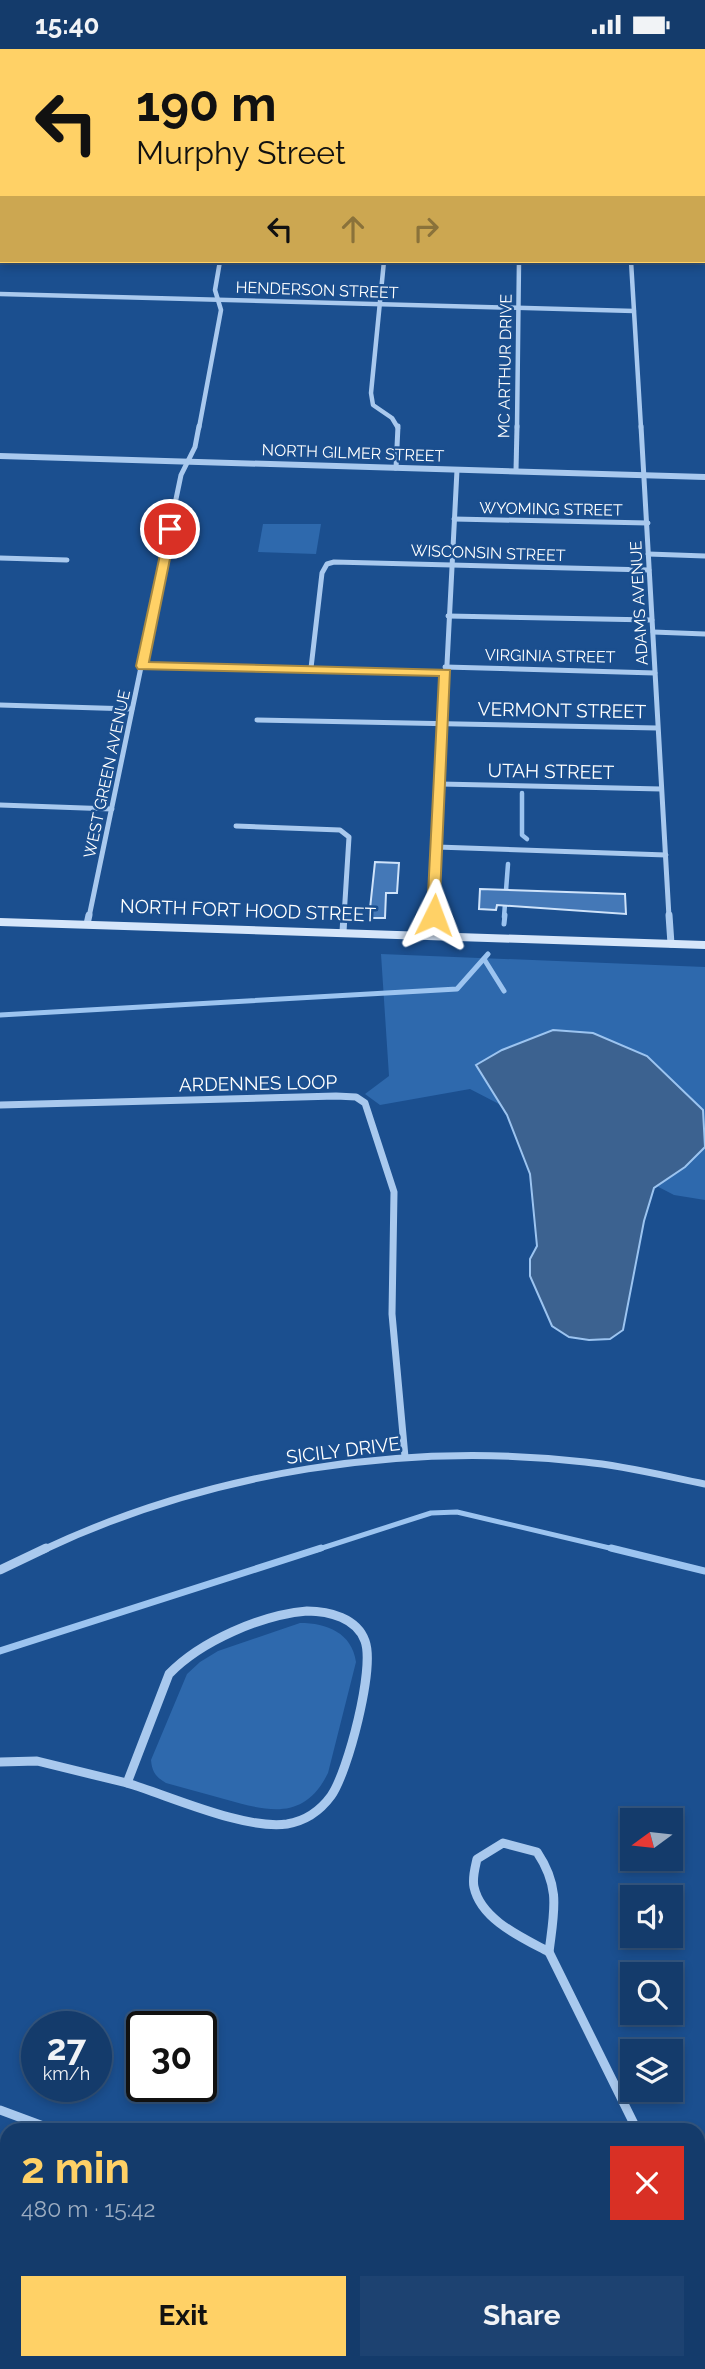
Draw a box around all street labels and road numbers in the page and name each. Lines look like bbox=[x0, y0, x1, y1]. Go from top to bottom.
street label: HENDERSON STREET bbox=[235, 278, 399, 302]
street label: MC ARTHUR DRIVE bbox=[494, 293, 516, 438]
street label: NORTH GILMER STREET bbox=[261, 440, 445, 466]
street label: WYOMING STREET bbox=[479, 498, 623, 520]
street label: ADAMS AVENUE bbox=[626, 540, 652, 666]
street label: WISCONSIN STREET bbox=[410, 541, 566, 565]
street label: VIRGINIA STREET bbox=[485, 645, 616, 667]
street label: WEST GREEN AVENUE bbox=[80, 688, 134, 860]
street label: VERMONT STREET bbox=[478, 698, 647, 722]
street label: UTAH STREET bbox=[488, 759, 615, 783]
street label: NORTH FORT HOOD STREET bbox=[120, 895, 377, 925]
street label: ARDENNES LOOP bbox=[179, 1071, 338, 1095]
street label: SICILY DRIVE bbox=[285, 1432, 401, 1468]

